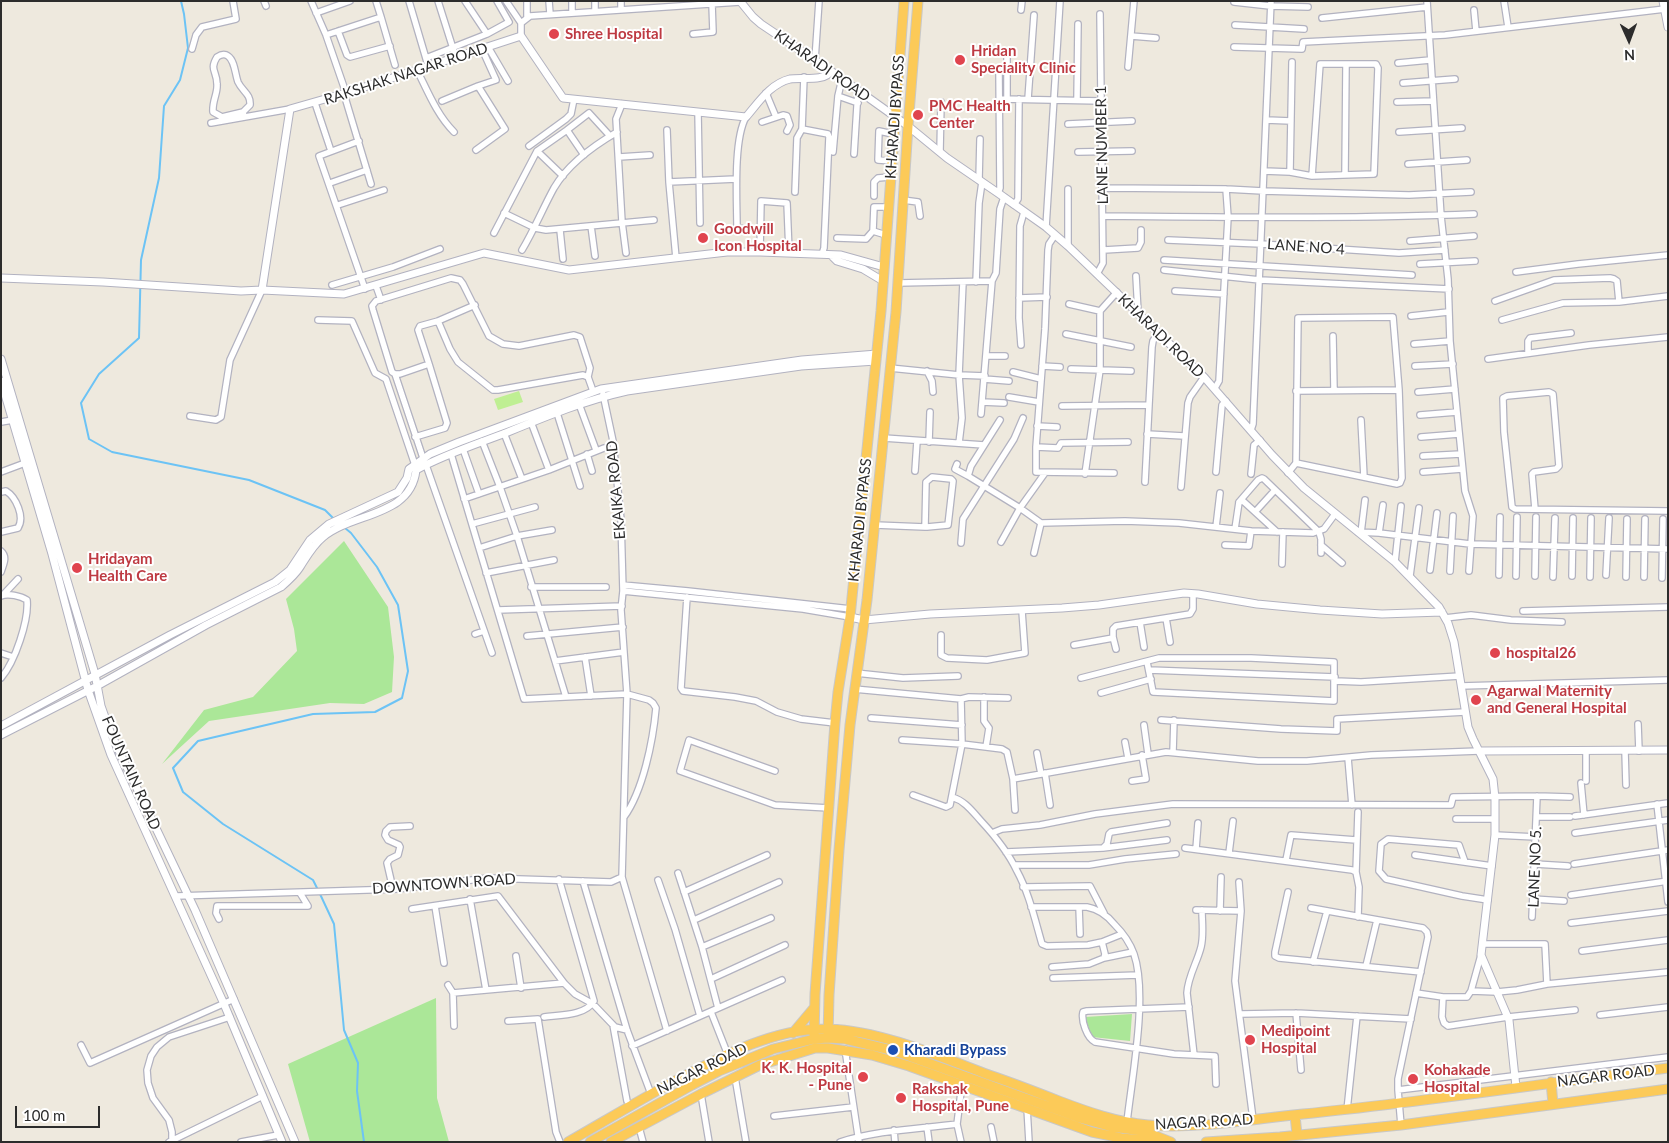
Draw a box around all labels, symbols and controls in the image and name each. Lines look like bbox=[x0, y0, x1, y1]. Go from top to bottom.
north arrow bbox=[1604, 15, 1654, 65]
place label: Shree Hospital bbox=[565, 25, 662, 43]
street label: KHARADI ROAD bbox=[771, 26, 873, 106]
marker: Shree Hospital bbox=[547, 27, 561, 41]
street label: RAKSHAK NAGAR ROAD bbox=[322, 39, 490, 109]
place label: Hridan Speciality Clinic bbox=[971, 42, 1076, 77]
text: N bbox=[1624, 47, 1635, 64]
marker: Hridan Speciality Clinic bbox=[953, 53, 967, 67]
street label: KHARADI BYPASS bbox=[882, 55, 908, 179]
street label: LANE NUMBER 1 bbox=[1092, 86, 1112, 204]
place label: PMC Health Center bbox=[929, 97, 1011, 132]
marker: PMC Health Center bbox=[911, 108, 925, 122]
place label: Goodwill Icon Hospital bbox=[714, 220, 802, 255]
marker: Goodwill Icon Hospital bbox=[696, 231, 710, 245]
street label: LANE NO 4 bbox=[1267, 235, 1345, 259]
street label: KHARADI ROAD bbox=[1114, 290, 1208, 382]
street label: EKAIKA ROAD bbox=[603, 440, 629, 540]
street label: KHARADI BYPASS bbox=[845, 457, 875, 583]
place label: Hridayam Health Care bbox=[88, 550, 167, 585]
marker: Hridayam Health Care bbox=[70, 561, 84, 575]
place label: hospital26 bbox=[1506, 644, 1576, 662]
marker: hospital26 bbox=[1488, 646, 1502, 660]
place label: Agarwal Maternity and General Hospital bbox=[1487, 682, 1627, 717]
marker: Agarwal Maternity and General Hospital bbox=[1469, 693, 1483, 707]
street label: FOUNTAIN ROAD bbox=[98, 713, 164, 833]
street label: LANE NO 5. bbox=[1525, 826, 1545, 908]
street label: DOWNTOWN ROAD bbox=[372, 870, 516, 898]
place label: Medipoint Hospital bbox=[1261, 1022, 1330, 1057]
marker: Medipoint Hospital bbox=[1243, 1033, 1257, 1047]
street label: NAGAR ROAD bbox=[654, 1039, 750, 1099]
place label: Kharadi Bypass bbox=[904, 1041, 1006, 1059]
marker: Kharadi Bypass bbox=[886, 1043, 900, 1057]
place label: K. K. Hospital - Pune bbox=[761, 1059, 852, 1094]
place label: Kohakade Hospital bbox=[1424, 1061, 1491, 1096]
street label: NAGAR ROAD bbox=[1556, 1061, 1656, 1091]
marker: K. K. Hospital - Pune bbox=[856, 1070, 870, 1084]
marker: Kohakade Hospital bbox=[1406, 1072, 1420, 1086]
place label: Rakshak Hospital, Pune bbox=[912, 1080, 1009, 1115]
marker: Rakshak Hospital, Pune bbox=[894, 1091, 908, 1105]
scale bar bbox=[18, 1096, 102, 1128]
text: 100 m bbox=[23, 1106, 65, 1124]
street label: NAGAR ROAD bbox=[1155, 1110, 1253, 1134]

